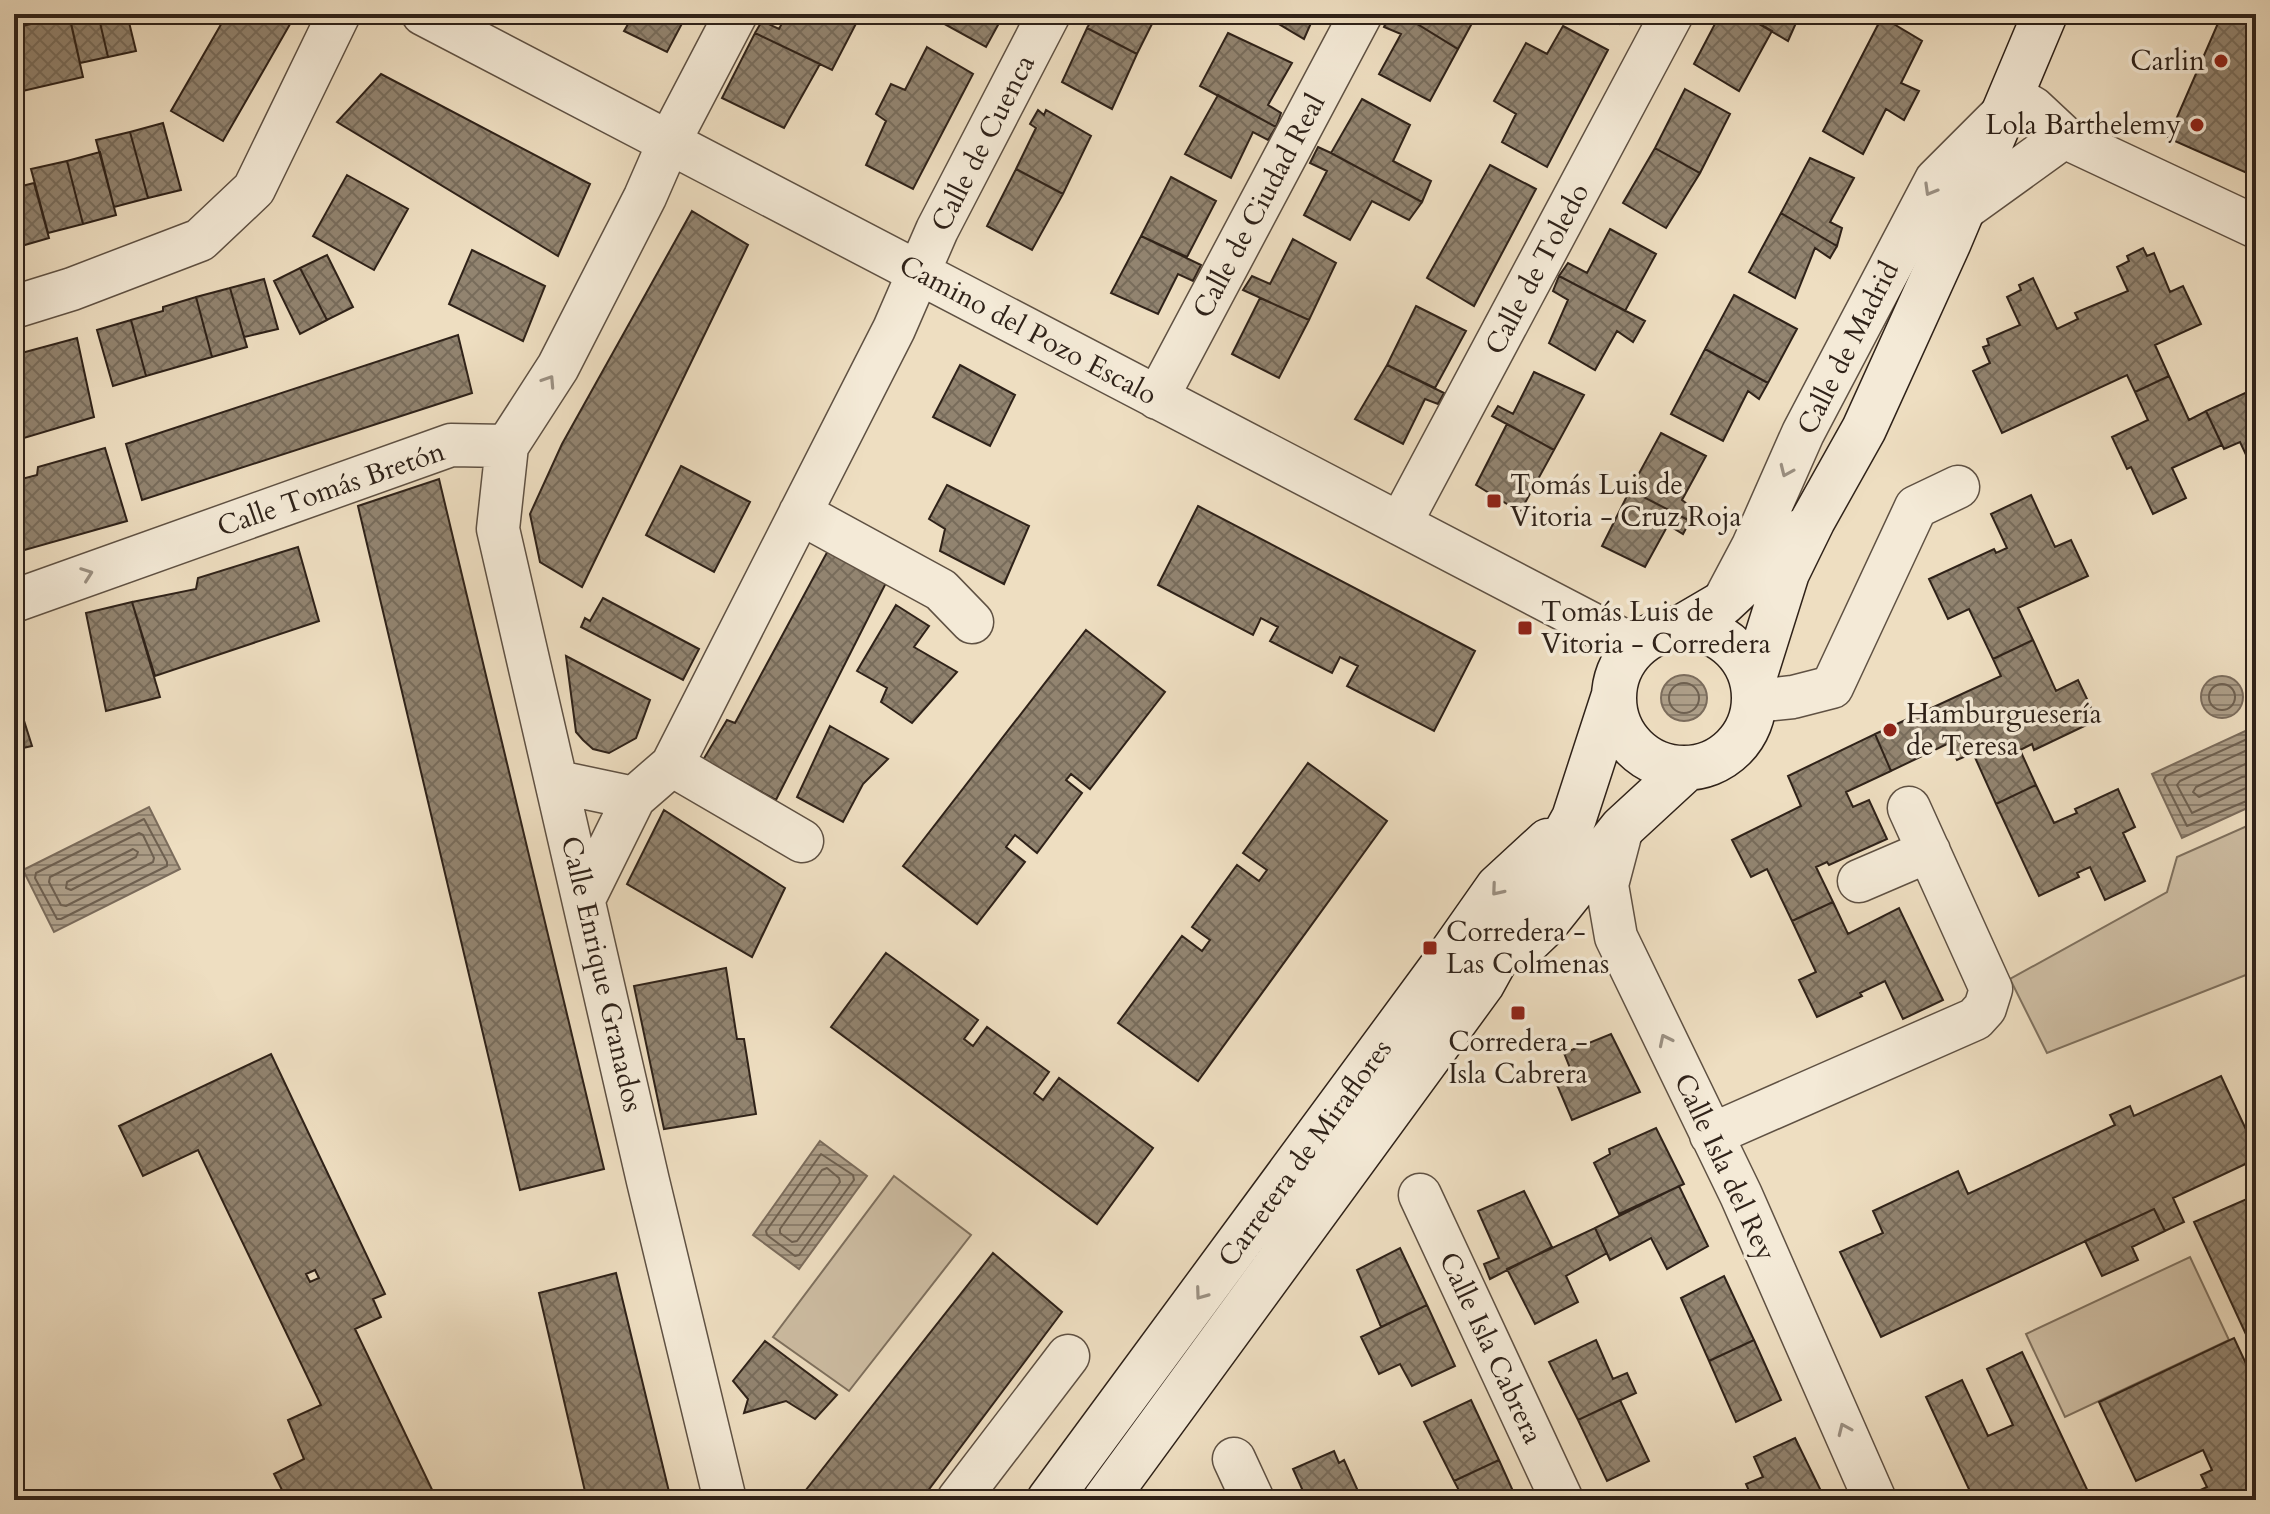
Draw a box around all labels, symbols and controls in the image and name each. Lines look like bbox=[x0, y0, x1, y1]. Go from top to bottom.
place label: Carlin bbox=[2130, 42, 2205, 80]
street label: Calle de Cuenca bbox=[922, 48, 1044, 238]
marker: Carlin bbox=[2212, 52, 2230, 70]
street label: Calle de Ciudad Real bbox=[1184, 87, 1334, 325]
place label: Lola Barthelemy bbox=[1986, 106, 2181, 144]
marker: Lola Barthelemy bbox=[2188, 116, 2206, 134]
street label: Calle de Toledo bbox=[1476, 177, 1598, 361]
one-way arrow bbox=[1925, 182, 1940, 196]
street label: Camino del Pozo Escalo bbox=[893, 246, 1163, 414]
street label: Calle de Madrid bbox=[1788, 255, 1908, 441]
one-way arrow bbox=[539, 375, 554, 389]
street label: Calle Tomás Bretón bbox=[212, 432, 450, 546]
one-way arrow bbox=[1780, 463, 1796, 477]
place label: Tomás Luis de Vitoria - Cruz Roja bbox=[1510, 466, 1742, 536]
marker: Tomás Luis de Vitoria - Cruz Roja bbox=[1485, 492, 1503, 510]
one-way arrow bbox=[80, 568, 94, 584]
place label: Tomás Luis de Vitoria - Corredera bbox=[1541, 593, 1771, 663]
marker: Tomás Luis de Vitoria - Corredera bbox=[1516, 619, 1534, 637]
place label: Hamburguesería de Teresa bbox=[1906, 695, 2102, 765]
marker: Hamburguesería de Teresa bbox=[1881, 721, 1899, 739]
street label: Calle Enrique Granados bbox=[552, 832, 652, 1116]
one-way arrow bbox=[1492, 881, 1507, 896]
place label: Corredera - Las Colmenas bbox=[1446, 913, 1609, 983]
marker: Corredera - Las Colmenas bbox=[1421, 939, 1439, 957]
marker: Corredera - Isla Cabrera bbox=[1509, 1004, 1527, 1022]
place label: Corredera - Isla Cabrera bbox=[1448, 1023, 1588, 1093]
street label: Carretera de Miraflores bbox=[1209, 1031, 1401, 1275]
one-way arrow bbox=[1659, 1033, 1675, 1048]
street label: Calle Isla del Rey bbox=[1665, 1067, 1785, 1267]
street label: Calle Isla Cabrera bbox=[1430, 1246, 1552, 1450]
one-way arrow bbox=[1196, 1285, 1210, 1300]
one-way arrow bbox=[1837, 1422, 1853, 1437]

